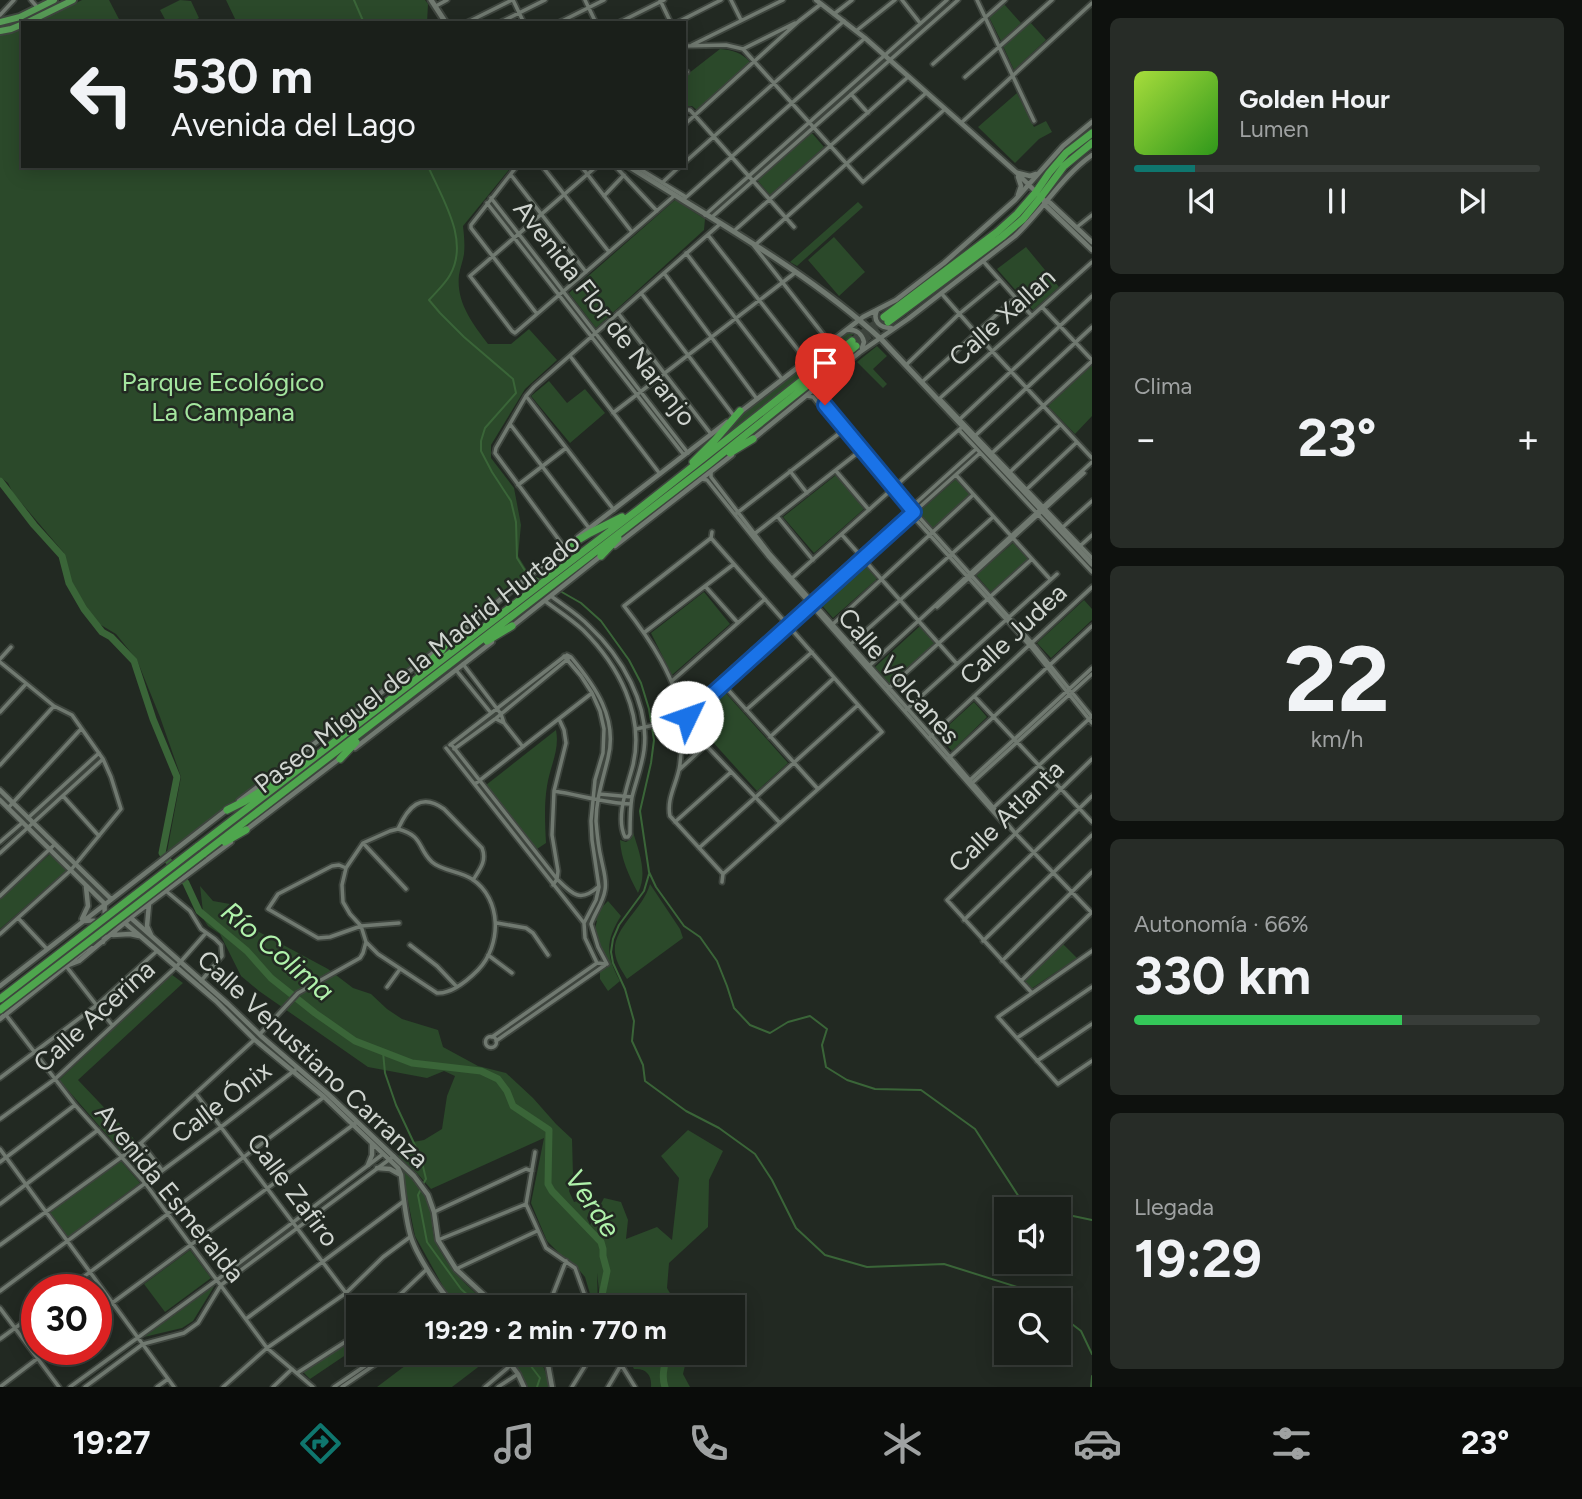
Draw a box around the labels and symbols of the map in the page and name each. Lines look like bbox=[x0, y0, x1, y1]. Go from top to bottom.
street label: Avenida Flor de Naranjo bbox=[507, 194, 703, 432]
street label: Calle Xallan bbox=[942, 261, 1062, 373]
pin bbox=[795, 333, 855, 405]
park label: Parque Ecológico La Campana bbox=[122, 366, 324, 428]
street label: Paseo Miguel de la Madrid Hurtado bbox=[248, 526, 586, 800]
street label: Calle Judea bbox=[953, 576, 1073, 692]
street label: Calle Volcanes bbox=[831, 601, 967, 751]
position arrow bbox=[650, 680, 724, 754]
street label: Calle Atlanta bbox=[942, 753, 1070, 879]
water label: Río Colima bbox=[215, 894, 341, 1008]
street label: Calle Venustiano Carranza bbox=[191, 943, 435, 1175]
street label: Calle Acerina bbox=[27, 953, 161, 1079]
street label: Calle Ónix bbox=[165, 1054, 278, 1150]
street label: Avenida Esmeralda bbox=[88, 1097, 252, 1289]
street label: Calle Zafiro bbox=[240, 1127, 346, 1253]
water label: Verde bbox=[558, 1162, 628, 1244]
speed limit sign: 30 bbox=[21, 1274, 112, 1365]

